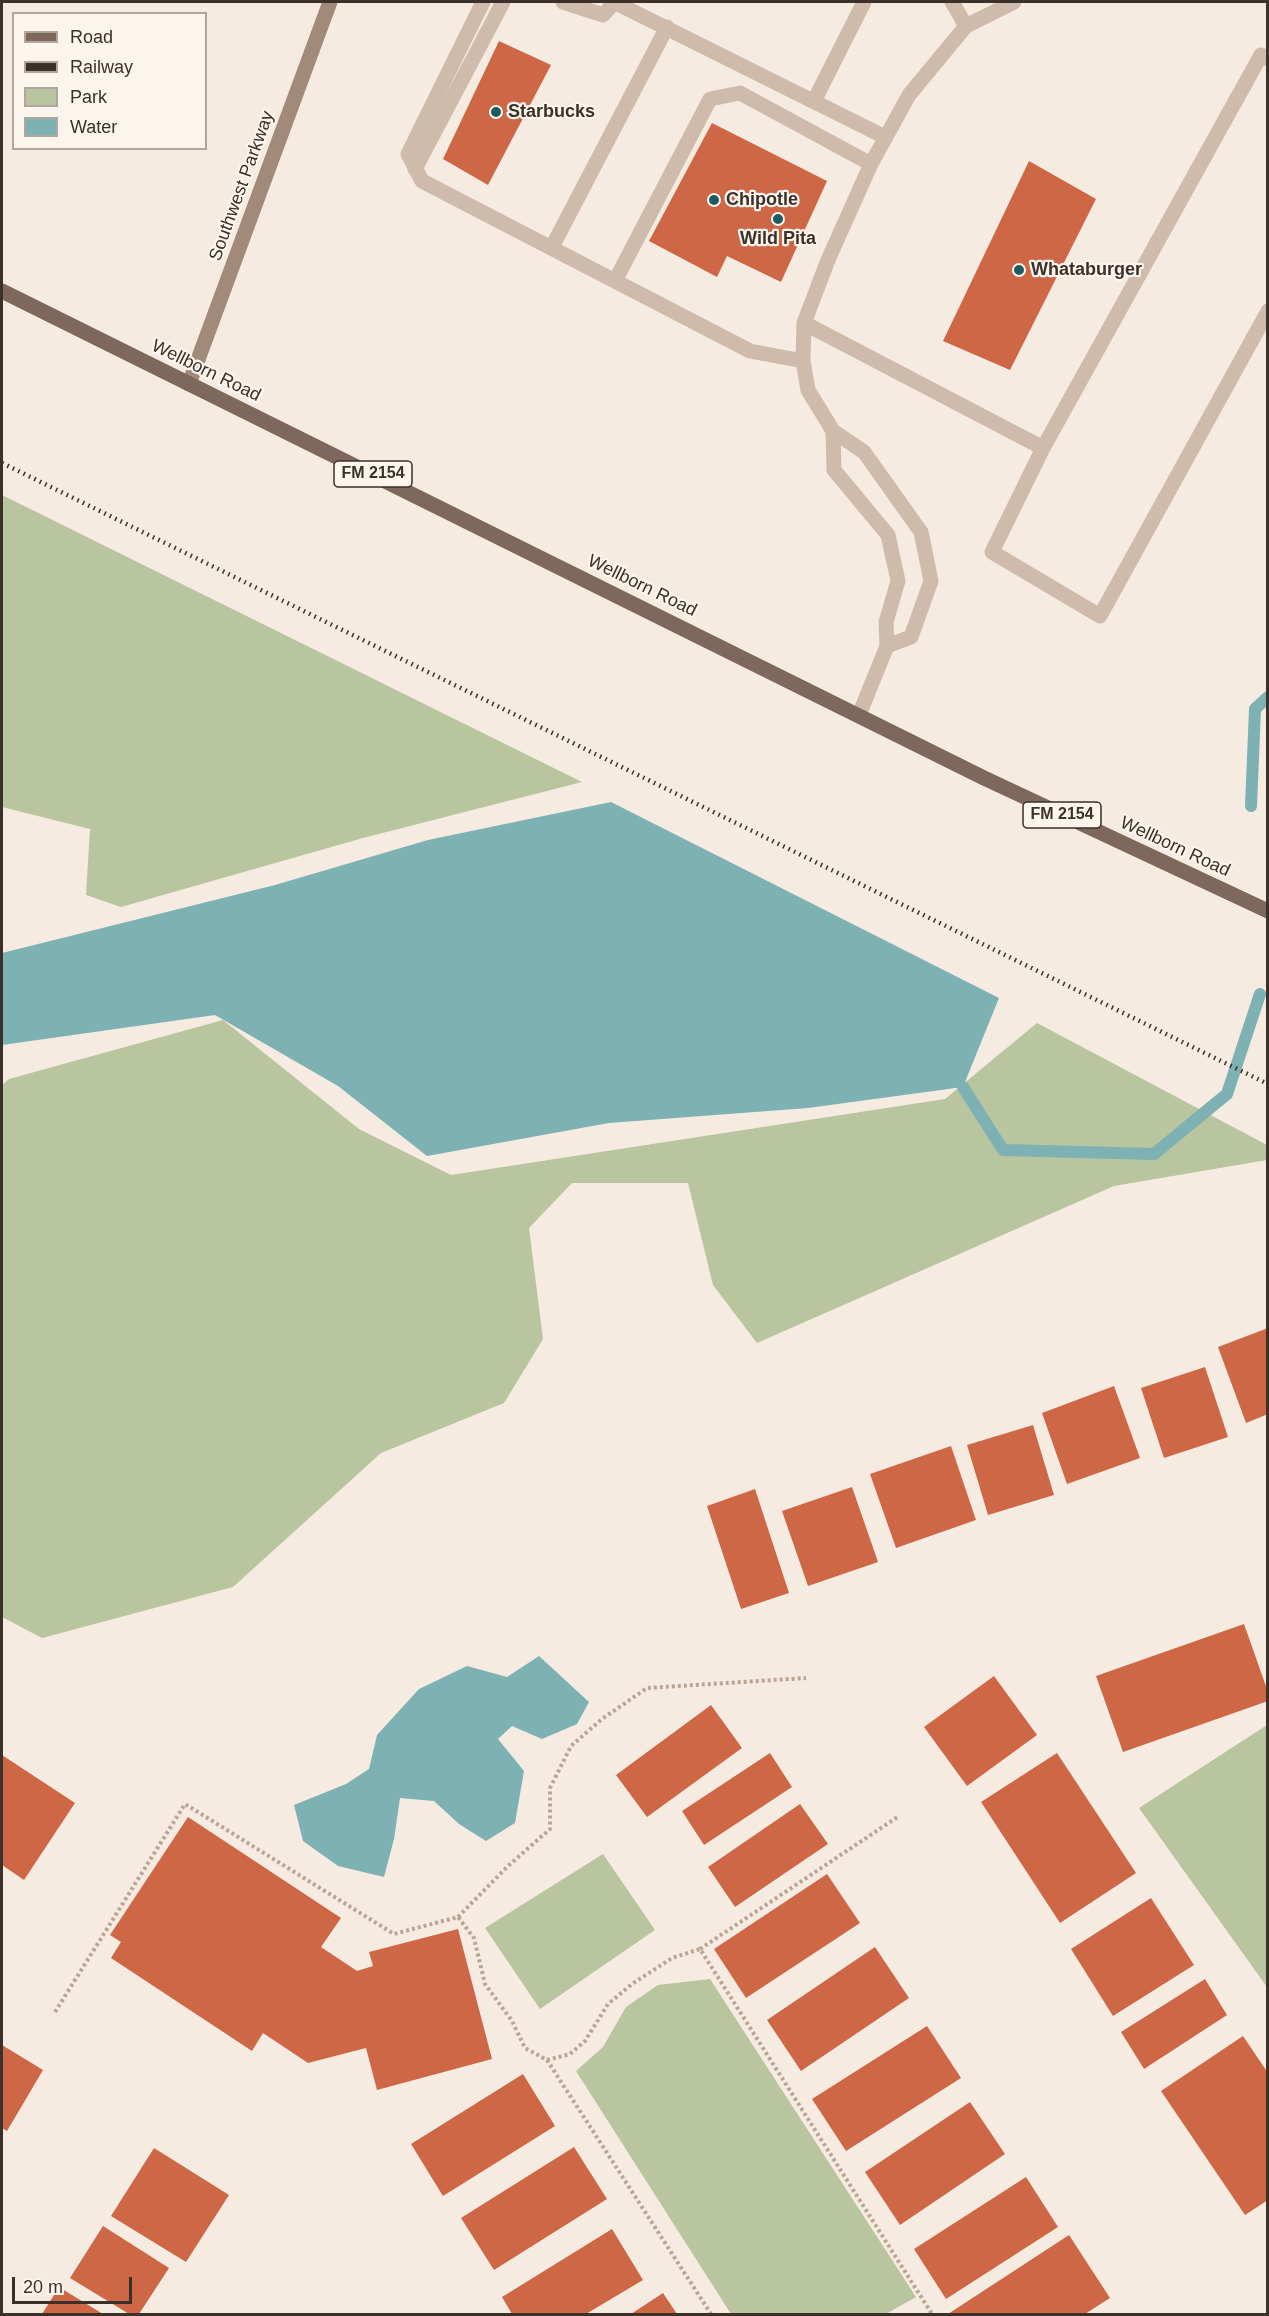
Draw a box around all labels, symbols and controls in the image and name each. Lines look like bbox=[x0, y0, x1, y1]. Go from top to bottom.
legend bbox=[12, 12, 207, 150]
text: Road bbox=[70, 27, 113, 47]
text: Railway bbox=[70, 57, 133, 77]
text: Park bbox=[70, 87, 107, 107]
place label: Starbucks bbox=[508, 101, 595, 123]
marker: Starbucks bbox=[489, 105, 503, 119]
street label: Southwest Parkway bbox=[205, 108, 279, 264]
text: Water bbox=[70, 117, 117, 137]
place label: Chipotle bbox=[726, 189, 798, 211]
marker: Chipotle bbox=[707, 193, 721, 207]
marker: Wild Pita bbox=[771, 212, 785, 226]
place label: Wild Pita bbox=[740, 228, 816, 250]
place label: Whataburger bbox=[1031, 259, 1142, 281]
marker: Whataburger bbox=[1012, 263, 1026, 277]
street label: Wellborn Road bbox=[148, 335, 264, 407]
road number: FM 2154 bbox=[334, 461, 412, 487]
street label: Wellborn Road bbox=[584, 550, 700, 622]
road number: FM 2154 bbox=[1023, 802, 1101, 828]
street label: Wellborn Road bbox=[1117, 812, 1233, 882]
scale bar bbox=[15, 2265, 135, 2303]
text: 20 m bbox=[23, 2277, 63, 2297]

